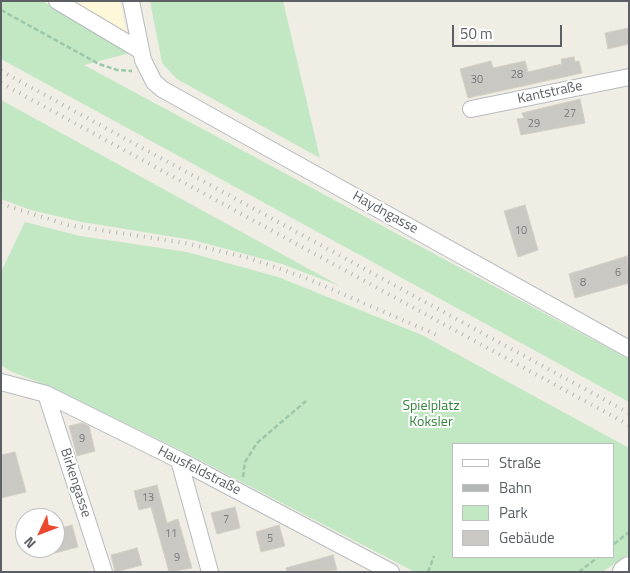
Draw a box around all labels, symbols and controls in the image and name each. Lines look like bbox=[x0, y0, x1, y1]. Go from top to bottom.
scale bar bbox=[455, 15, 565, 47]
text: 50 m bbox=[460, 22, 493, 45]
house number: 28 bbox=[511, 68, 523, 82]
house number: 30 bbox=[471, 73, 483, 87]
street label: Kantstraße bbox=[516, 78, 584, 108]
house number: 27 bbox=[564, 107, 576, 121]
house number: 29 bbox=[528, 117, 540, 131]
street label: Haydngasse bbox=[349, 188, 421, 238]
house number: 10 bbox=[515, 224, 527, 238]
house number: 6 bbox=[615, 266, 621, 280]
house number: 8 bbox=[580, 276, 586, 290]
park label: Spielplatz Koksler bbox=[402, 399, 460, 432]
house number: 9 bbox=[79, 432, 85, 446]
street label: Hausfeldstraße bbox=[155, 443, 243, 499]
legend bbox=[452, 443, 615, 558]
street label: Birkengasse bbox=[56, 446, 94, 520]
text: Straße bbox=[499, 451, 541, 474]
text: Bahn bbox=[499, 476, 532, 499]
house number: 13 bbox=[142, 491, 154, 505]
text: Park bbox=[499, 501, 528, 524]
north arrow bbox=[15, 508, 65, 558]
house number: 7 bbox=[223, 513, 229, 527]
text: Gebäude bbox=[499, 526, 555, 549]
house number: 11 bbox=[165, 527, 177, 541]
text: N bbox=[18, 532, 40, 554]
house number: 5 bbox=[267, 532, 273, 546]
house number: 9 bbox=[174, 551, 180, 565]

